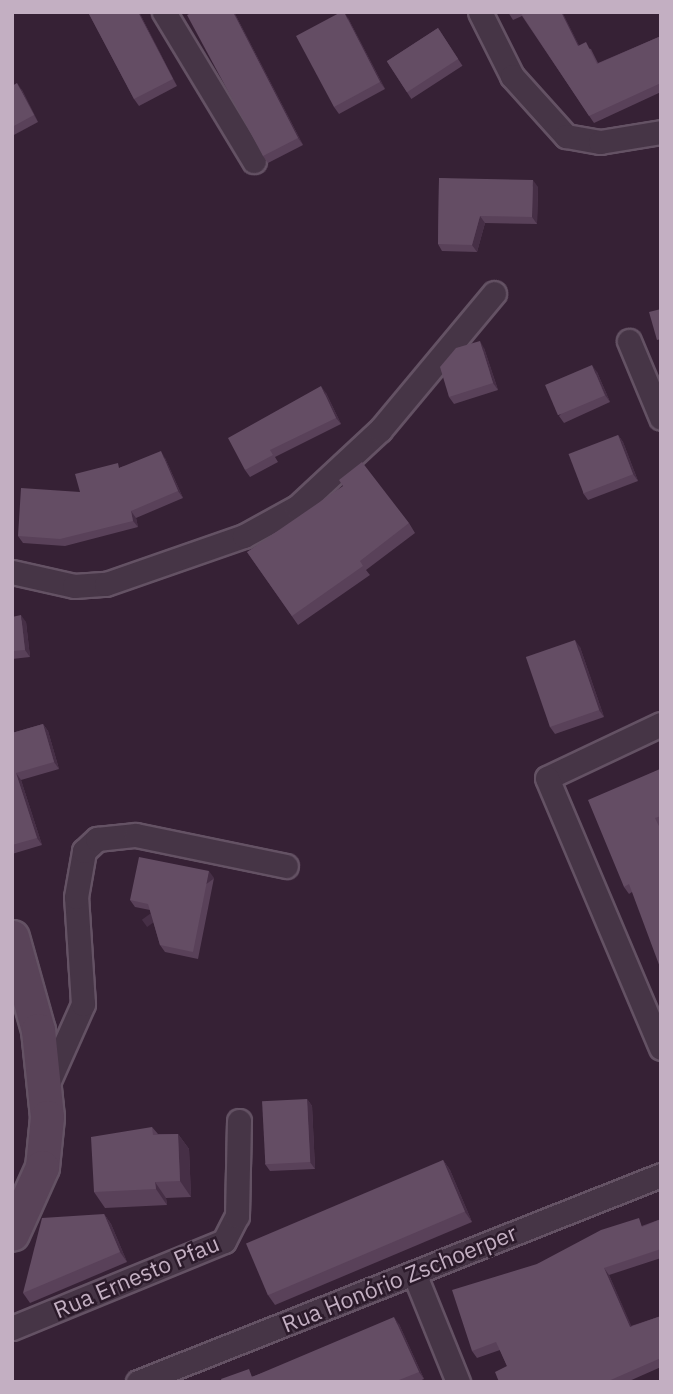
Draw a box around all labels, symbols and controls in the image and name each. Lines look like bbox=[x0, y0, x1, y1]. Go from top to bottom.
street label: Rua Honório Zschoerper bbox=[278, 1218, 520, 1338]
street label: Rua Ernesto Pfau bbox=[49, 1229, 223, 1323]

